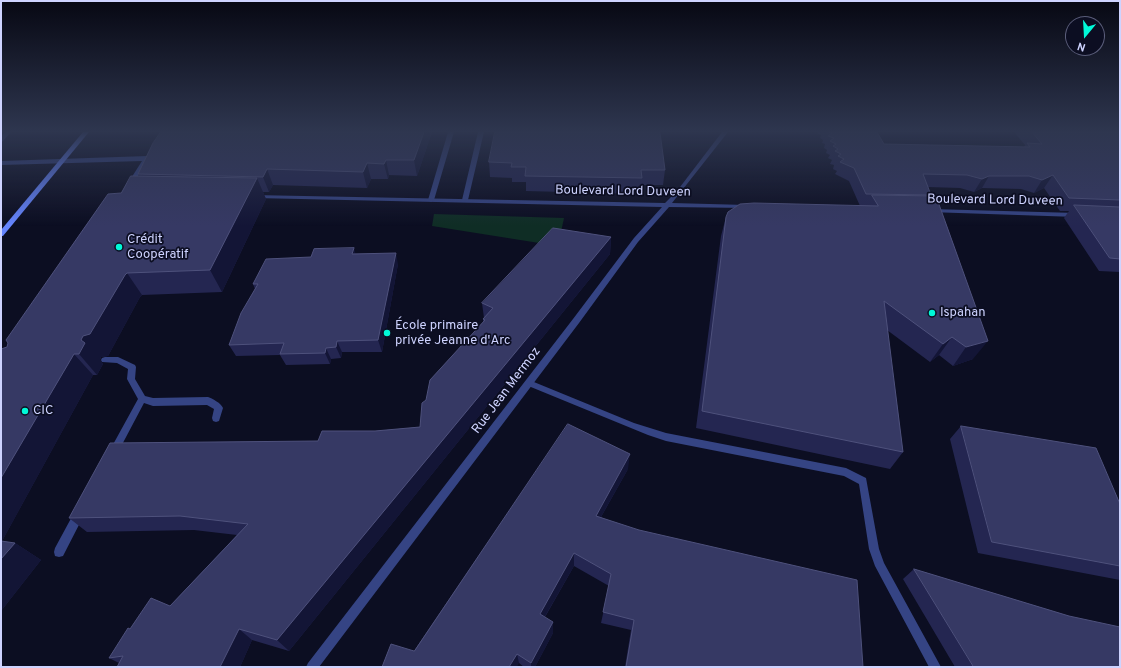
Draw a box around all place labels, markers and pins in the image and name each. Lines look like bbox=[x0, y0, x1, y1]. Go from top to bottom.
place label: Crédit Coopératif bbox=[127, 232, 188, 263]
marker: Crédit Coopératif bbox=[114, 242, 124, 252]
place label: Ispahan bbox=[940, 305, 986, 321]
marker: Ispahan bbox=[927, 308, 937, 318]
place label: École primaire privée Jeanne d'Arc bbox=[395, 318, 510, 349]
marker: École primaire privée Jeanne d'Arc bbox=[382, 328, 392, 338]
place label: CIC bbox=[33, 403, 53, 419]
marker: CIC bbox=[20, 406, 30, 416]

